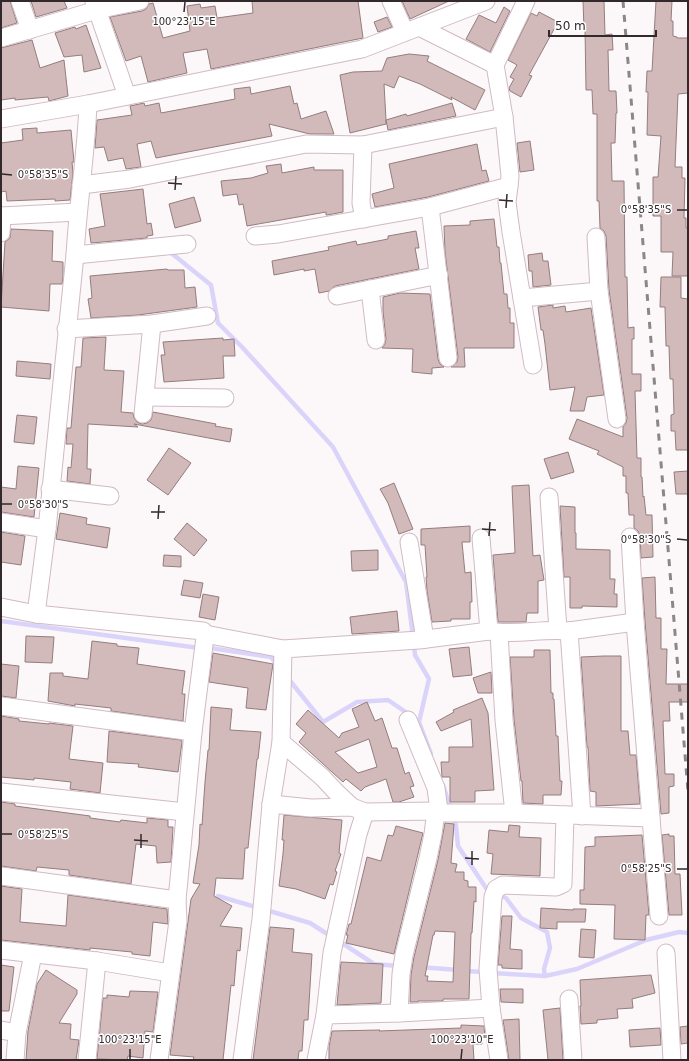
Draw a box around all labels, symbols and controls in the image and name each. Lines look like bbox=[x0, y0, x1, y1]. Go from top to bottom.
scale bar bbox=[549, 12, 656, 38]
text: 100°23'15"E bbox=[152, 16, 216, 27]
text: 50 m bbox=[555, 19, 586, 33]
text: 0°58'35"S bbox=[18, 169, 68, 180]
text: 0°58'35"S bbox=[621, 204, 671, 215]
text: 0°58'30"S bbox=[18, 499, 68, 510]
text: 0°58'30"S bbox=[621, 534, 671, 545]
text: 0°58'25"S bbox=[18, 829, 68, 840]
text: 0°58'25"S bbox=[621, 863, 671, 874]
text: 100°23'15"E bbox=[98, 1034, 162, 1045]
text: 100°23'10"E bbox=[430, 1034, 494, 1045]

